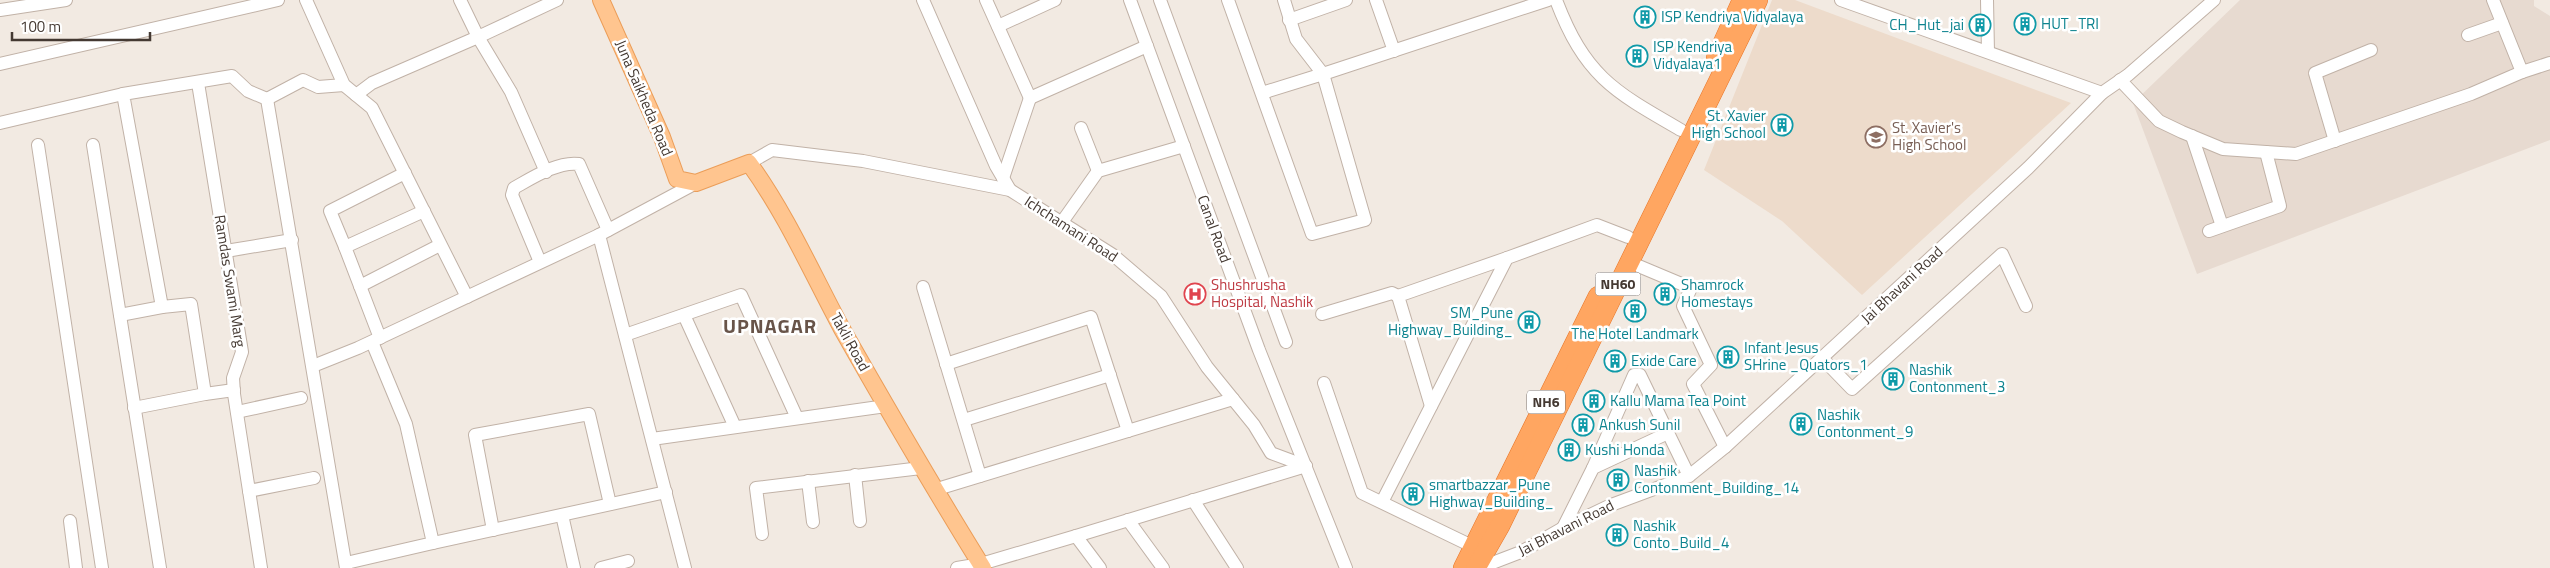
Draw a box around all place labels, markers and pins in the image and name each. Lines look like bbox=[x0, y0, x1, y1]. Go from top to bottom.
building icon: ISP Kendriya Vidyalaya bbox=[1633, 5, 1657, 29]
place label: ISP Kendriya Vidyalaya bbox=[1661, 5, 1804, 28]
building icon: HUT_TRI bbox=[2013, 12, 2037, 36]
place label: HUT_TRI bbox=[2041, 12, 2099, 35]
place label: CH_Hut_jai bbox=[1889, 13, 1964, 36]
building icon: CH_Hut_jai bbox=[1968, 13, 1992, 37]
place label: ISP Kendriya Vidyalaya1 bbox=[1653, 35, 1732, 75]
building icon: ISP Kendriya Vidyalaya1 bbox=[1625, 44, 1649, 68]
place label: St. Xavier High School bbox=[1691, 104, 1766, 144]
building icon: St. Xavier High School bbox=[1770, 113, 1794, 137]
place label: St. Xavier's High School bbox=[1892, 116, 1967, 156]
school or university icon: St. Xavier's High School bbox=[1864, 125, 1888, 149]
place label: Shushrusha Hospital, Nashik bbox=[1211, 273, 1313, 313]
place label: Shamrock Homestays bbox=[1681, 273, 1753, 313]
hospital icon: Shushrusha Hospital, Nashik bbox=[1183, 282, 1207, 306]
building icon: Shamrock Homestays bbox=[1653, 282, 1677, 306]
building icon: The Hotel Landmark bbox=[1623, 299, 1647, 323]
place label: SM_Pune Highway_Building_ bbox=[1388, 301, 1513, 341]
building icon: SM_Pune Highway_Building_ bbox=[1517, 310, 1541, 334]
place label: The Hotel Landmark bbox=[1571, 322, 1699, 345]
place label: Infant Jesus SHrine _Quators_1 bbox=[1744, 336, 1868, 376]
building icon: Infant Jesus SHrine _Quators_1 bbox=[1716, 345, 1740, 369]
building icon: Exide Care bbox=[1603, 349, 1627, 373]
place label: Exide Care bbox=[1631, 349, 1696, 372]
place label: Nashik Contonment_3 bbox=[1909, 358, 2005, 398]
building icon: Nashik Contonment_3 bbox=[1881, 367, 1905, 391]
building icon: Kallu Mama Tea Point bbox=[1582, 389, 1606, 413]
place label: Kallu Mama Tea Point bbox=[1610, 389, 1747, 412]
place label: Nashik Contonment_9 bbox=[1817, 403, 1913, 443]
building icon: Nashik Contonment_9 bbox=[1789, 412, 1813, 436]
building icon: Ankush Sunil bbox=[1571, 413, 1595, 437]
place label: Ankush Sunil bbox=[1599, 413, 1680, 436]
building icon: Kushi Honda bbox=[1557, 438, 1581, 462]
place label: Kushi Honda bbox=[1585, 438, 1665, 461]
place label: Nashik Contonment_Building_14 bbox=[1634, 459, 1799, 499]
building icon: Nashik Contonment_Building_14 bbox=[1606, 468, 1630, 492]
place label: smartbazzar_Pune Highway_Building_ bbox=[1429, 473, 1554, 513]
building icon: smartbazzar_Pune Highway_Building_ bbox=[1401, 482, 1425, 506]
place label: Nashik Conto_Build_4 bbox=[1633, 514, 1729, 554]
building icon: Nashik Conto_Build_4 bbox=[1605, 523, 1629, 547]

